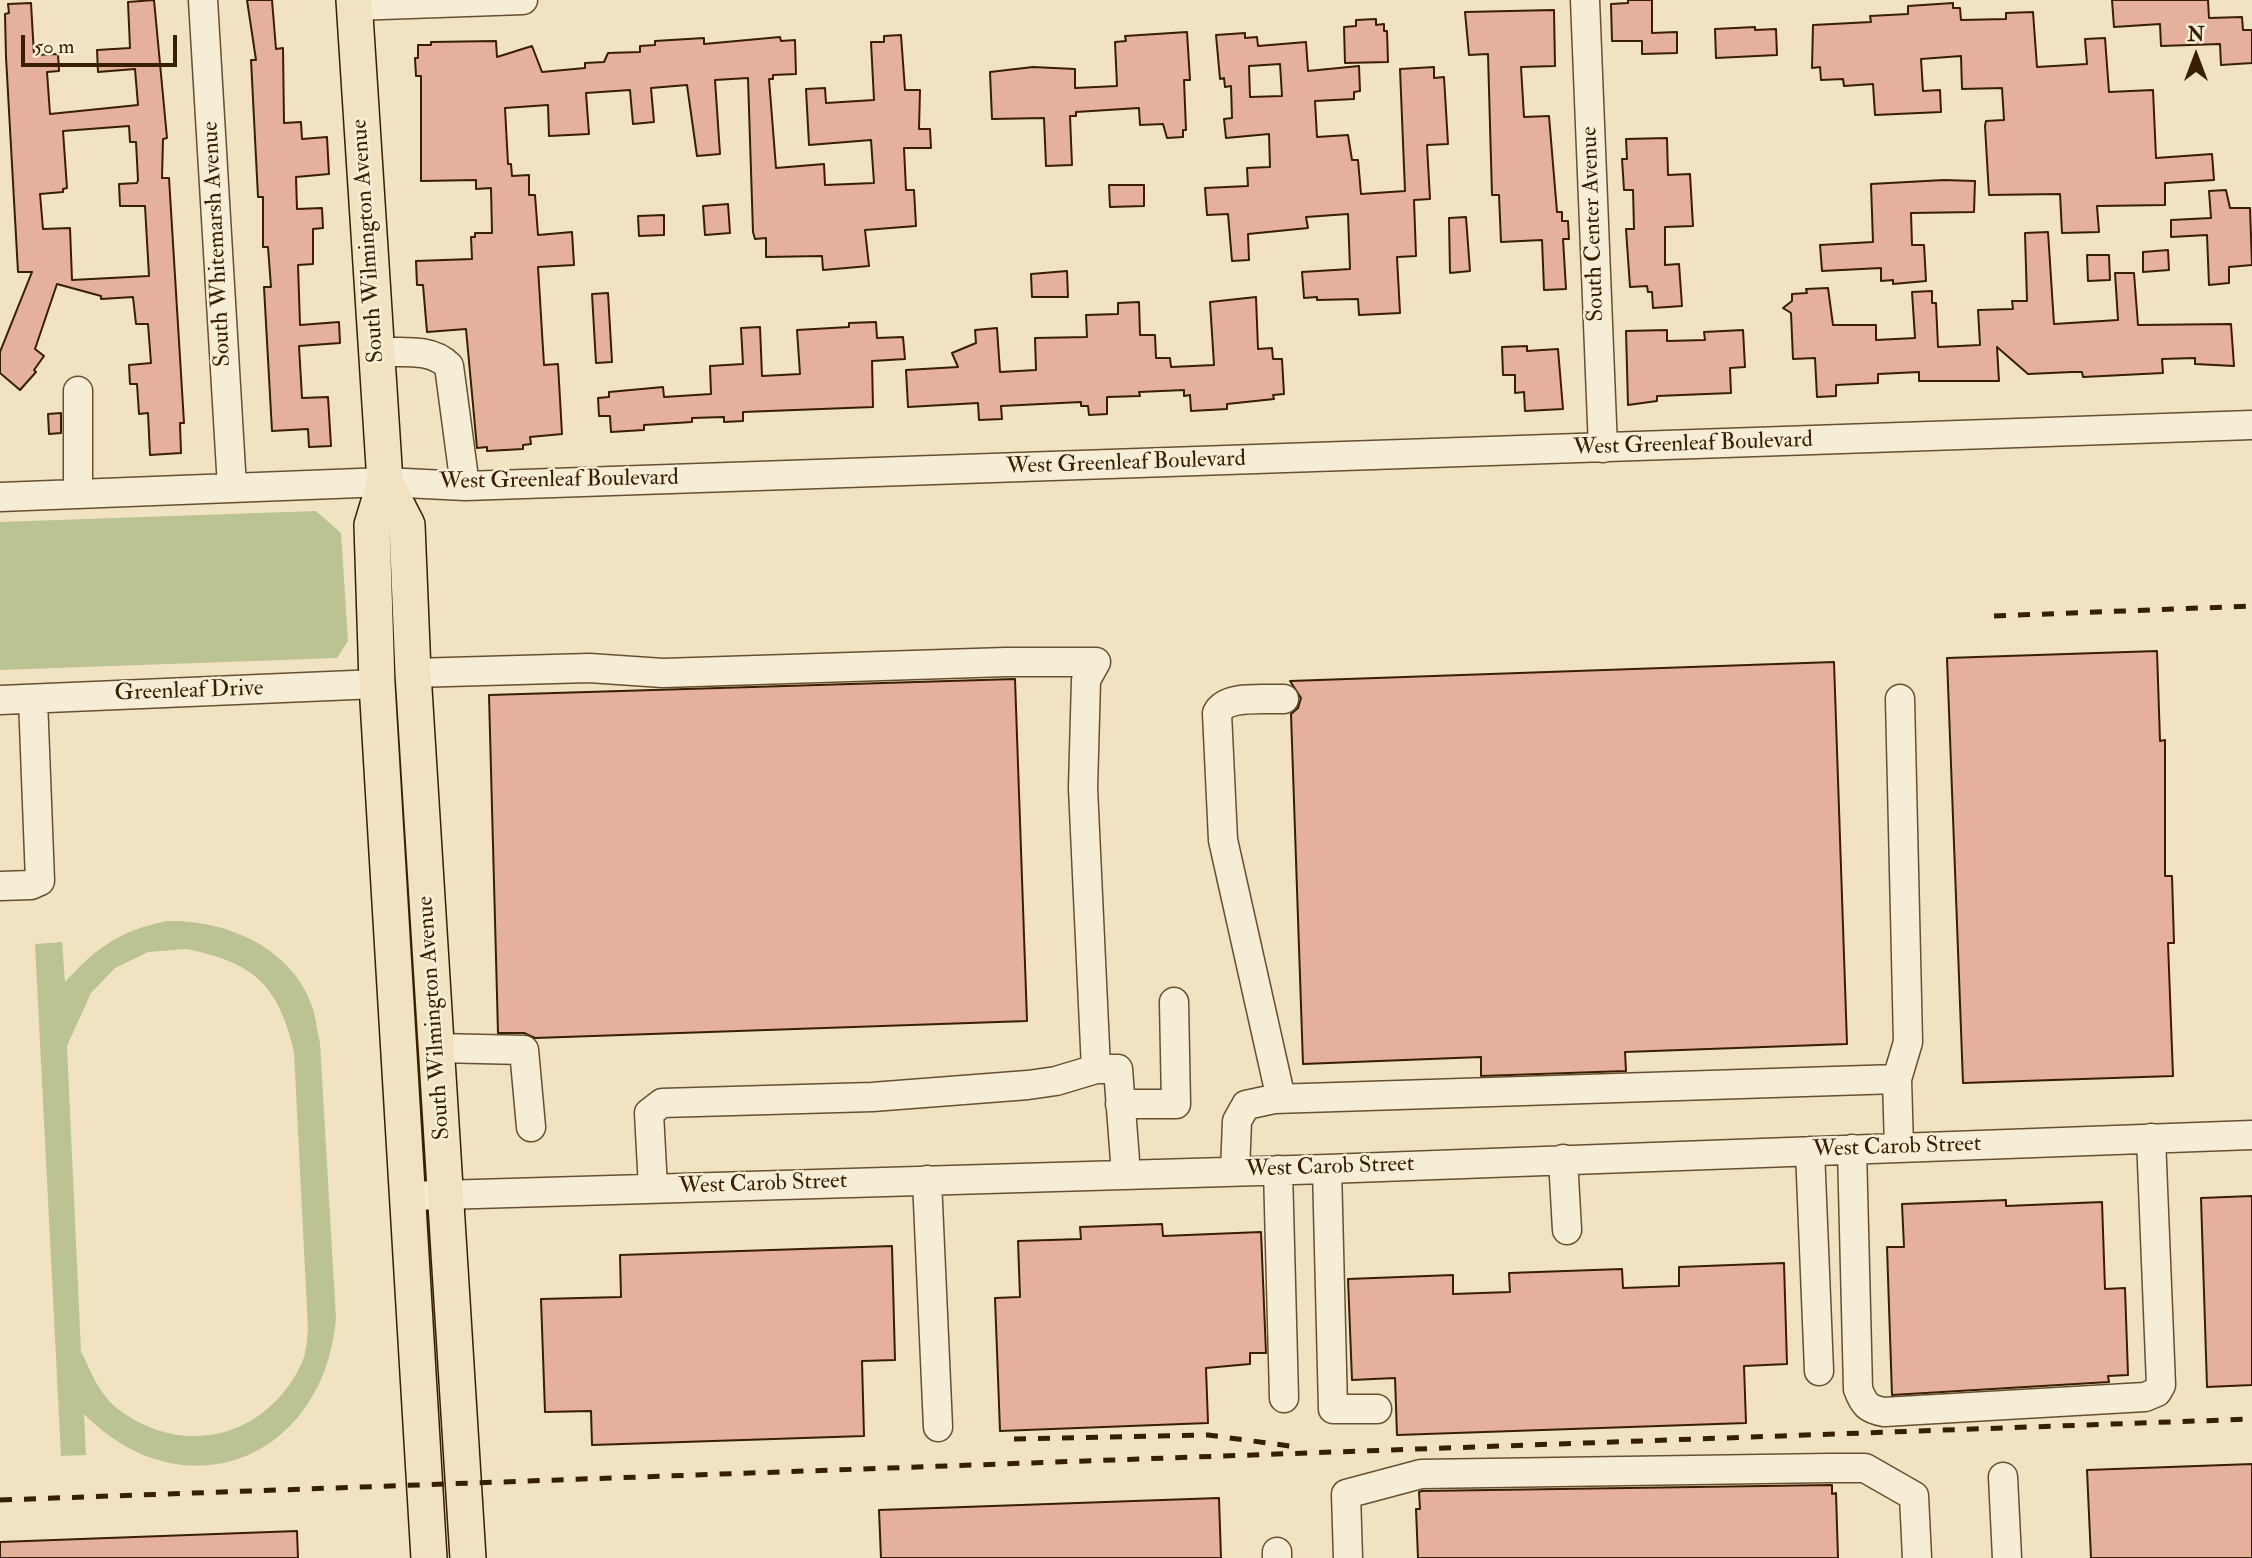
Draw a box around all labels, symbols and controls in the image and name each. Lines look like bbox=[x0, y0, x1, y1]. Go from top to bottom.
scale bar bbox=[24, 21, 180, 65]
north arrow bbox=[2161, 21, 2231, 91]
text: N bbox=[2187, 23, 2205, 47]
text: 50 m bbox=[34, 33, 75, 60]
street label: South Wilmington Avenue bbox=[347, 118, 391, 364]
street label: South Whitemarsh Avenue bbox=[198, 120, 238, 368]
street label: South Center Avenue bbox=[1577, 126, 1611, 322]
street label: West Greenleaf Boulevard bbox=[1573, 427, 1813, 463]
street label: West Greenleaf Boulevard bbox=[1006, 446, 1246, 482]
street label: West Greenleaf Boulevard bbox=[439, 465, 679, 497]
street label: Greenleaf Drive bbox=[114, 676, 264, 708]
street label: South Wilmington Avenue bbox=[413, 895, 457, 1141]
street label: West Carob Street bbox=[1812, 1131, 1982, 1165]
street label: West Carob Street bbox=[1245, 1151, 1415, 1185]
street label: West Carob Street bbox=[678, 1168, 848, 1202]

